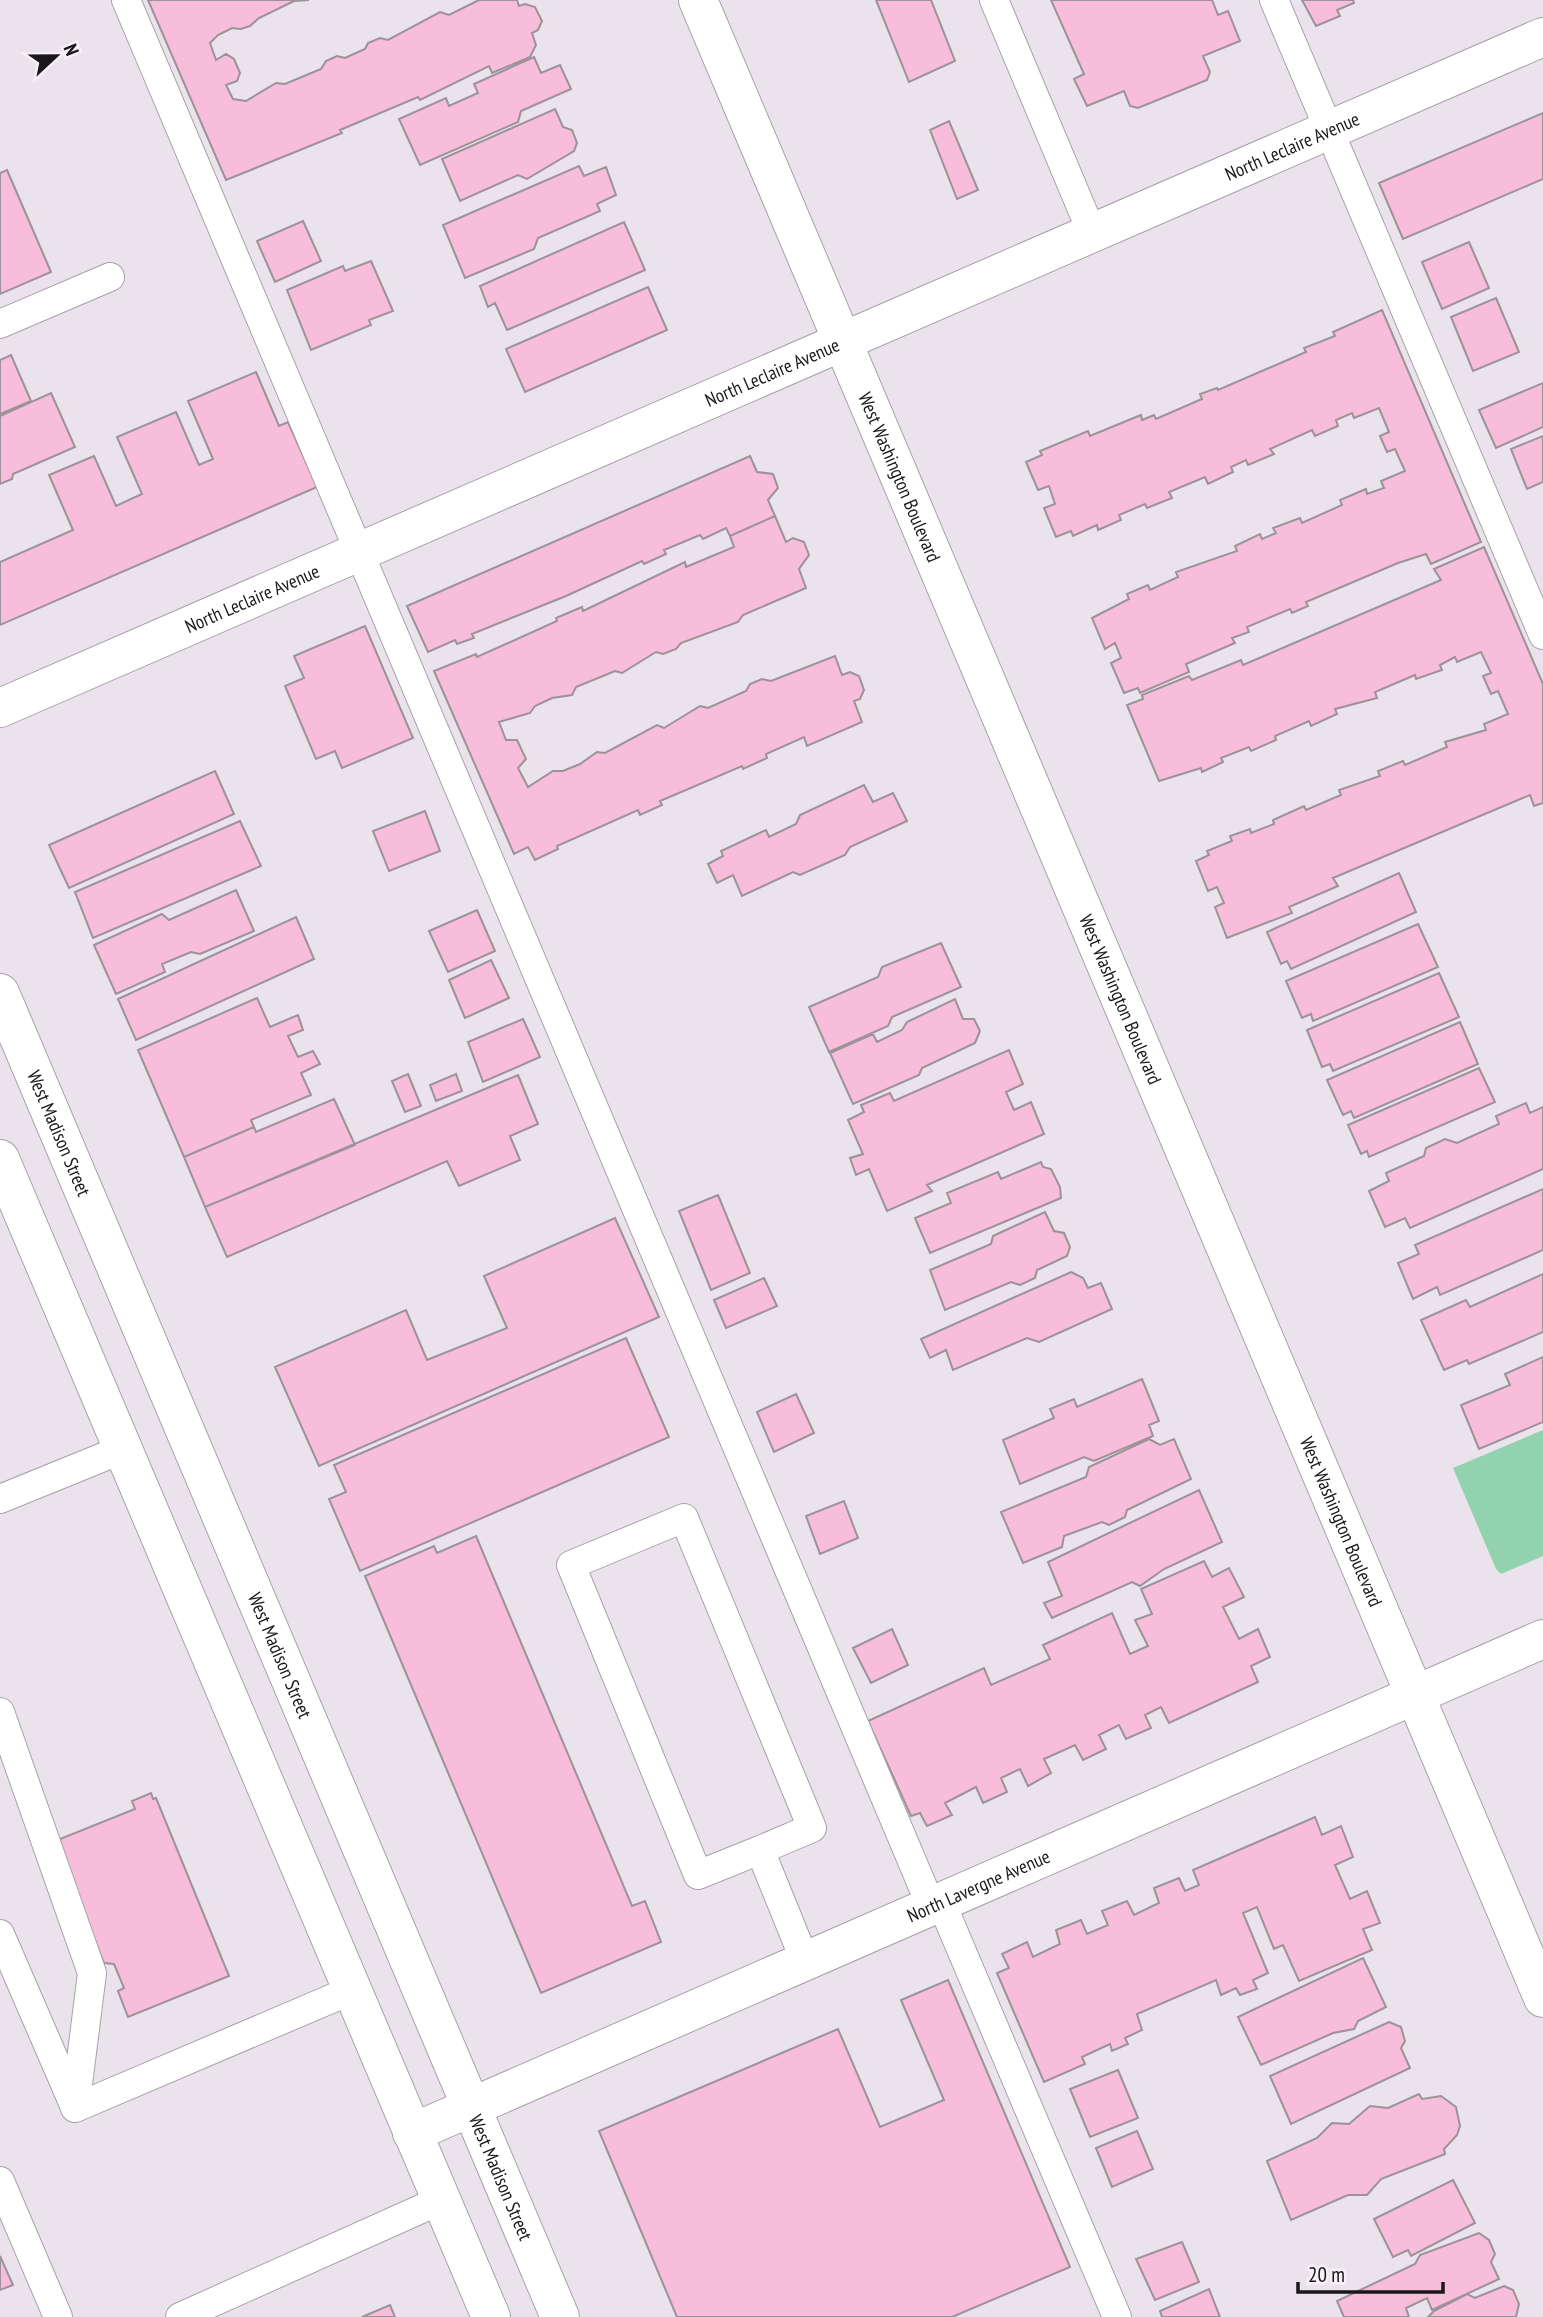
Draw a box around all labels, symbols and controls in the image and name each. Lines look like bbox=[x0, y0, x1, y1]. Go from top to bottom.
north arrow bbox=[21, 21, 91, 91]
text: N bbox=[59, 40, 85, 59]
street label: North Leclaire Avenue bbox=[1221, 106, 1363, 186]
street label: North Leclaire Avenue bbox=[701, 332, 843, 412]
street label: West Washington Boulevard bbox=[853, 389, 946, 566]
street label: North Leclaire Avenue bbox=[181, 559, 323, 638]
street label: West Washington Boulevard bbox=[1074, 911, 1167, 1088]
street label: West Madison Street bbox=[22, 1067, 97, 1200]
street label: West Washington Boulevard bbox=[1295, 1433, 1388, 1610]
street label: West Madison Street bbox=[243, 1589, 318, 1722]
street label: North Lavergne Avenue bbox=[903, 1844, 1054, 1927]
street label: West Madison Street bbox=[464, 2111, 538, 2245]
scale bar bbox=[1298, 2250, 1443, 2294]
text: 20 m bbox=[1308, 2261, 1345, 2288]

